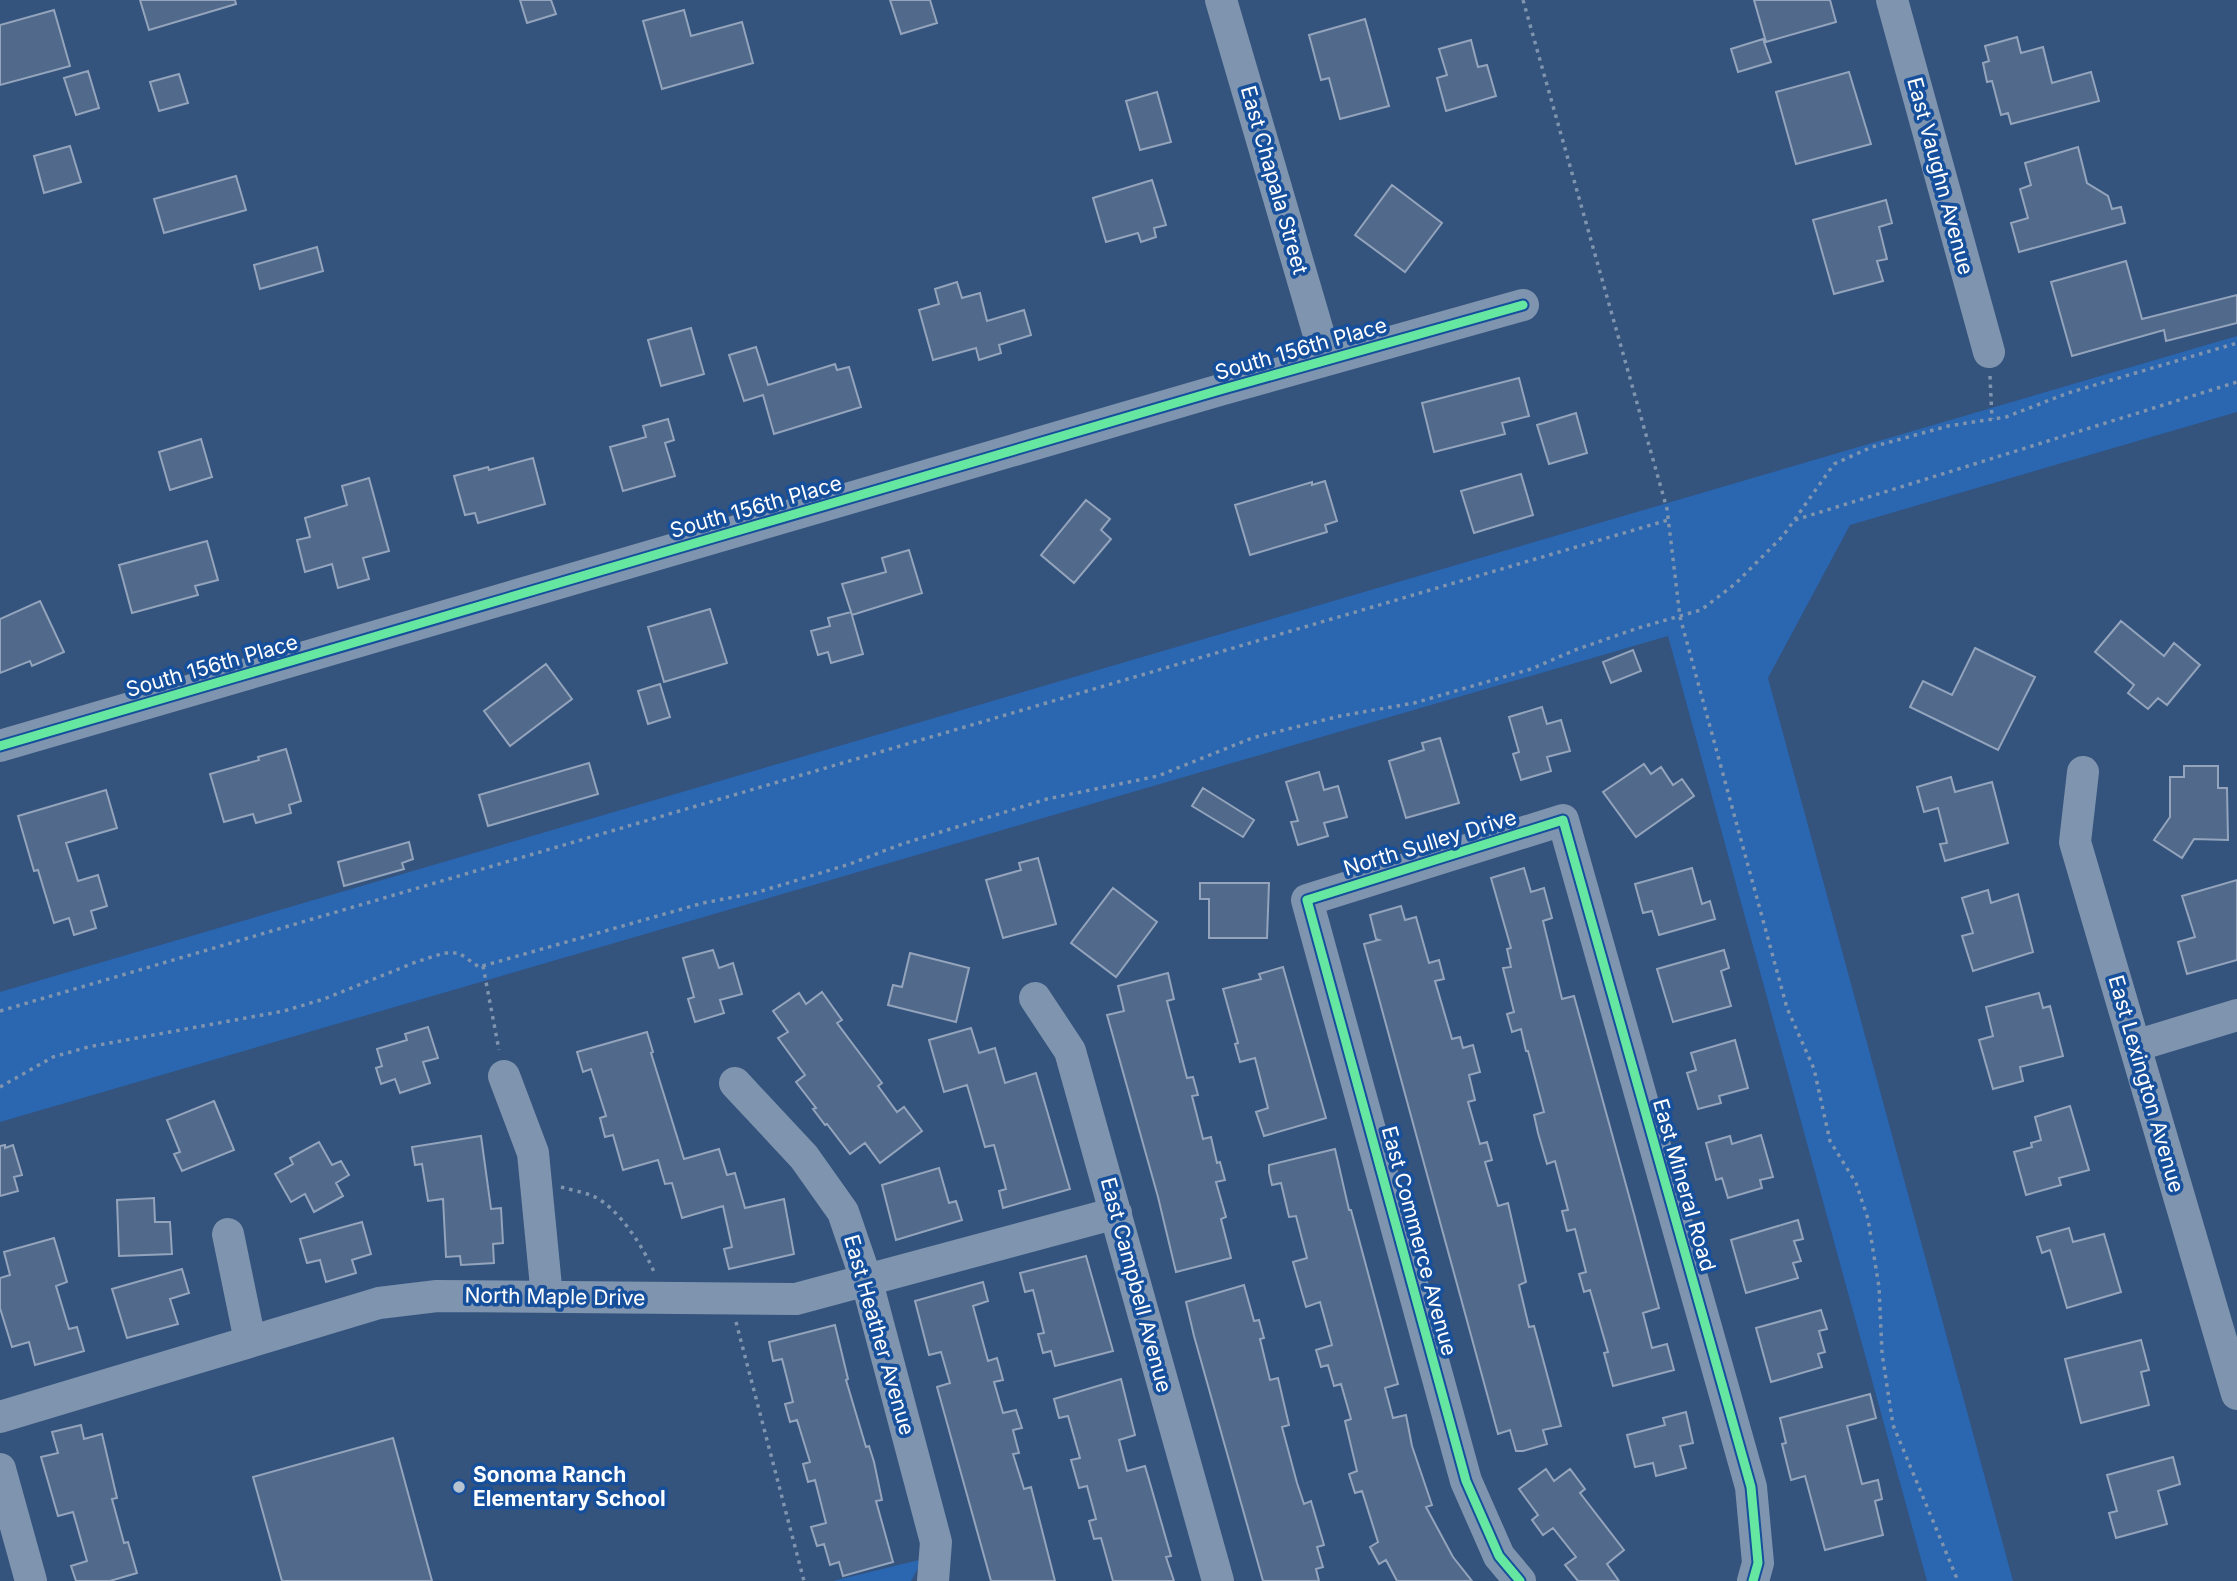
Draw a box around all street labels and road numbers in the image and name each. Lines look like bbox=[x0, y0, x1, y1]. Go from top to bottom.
street label: East Vaughn Avenue bbox=[1902, 74, 1979, 277]
street label: East Chapala Street bbox=[1236, 83, 1313, 277]
street label: South 156th Place bbox=[1212, 312, 1390, 385]
street label: South 156th Place bbox=[667, 470, 845, 543]
street label: South 156th Place bbox=[123, 629, 301, 702]
street label: North Sulley Drive bbox=[1340, 804, 1519, 881]
street label: East Lexington Avenue bbox=[2103, 972, 2190, 1195]
street label: East Mineral Road bbox=[1648, 1096, 1721, 1274]
street label: East Commerce Avenue bbox=[1377, 1123, 1462, 1358]
street label: East Campbell Avenue bbox=[1096, 1175, 1177, 1395]
street label: East Heather Avenue bbox=[839, 1232, 920, 1438]
street label: North Maple Drive bbox=[464, 1282, 646, 1311]

